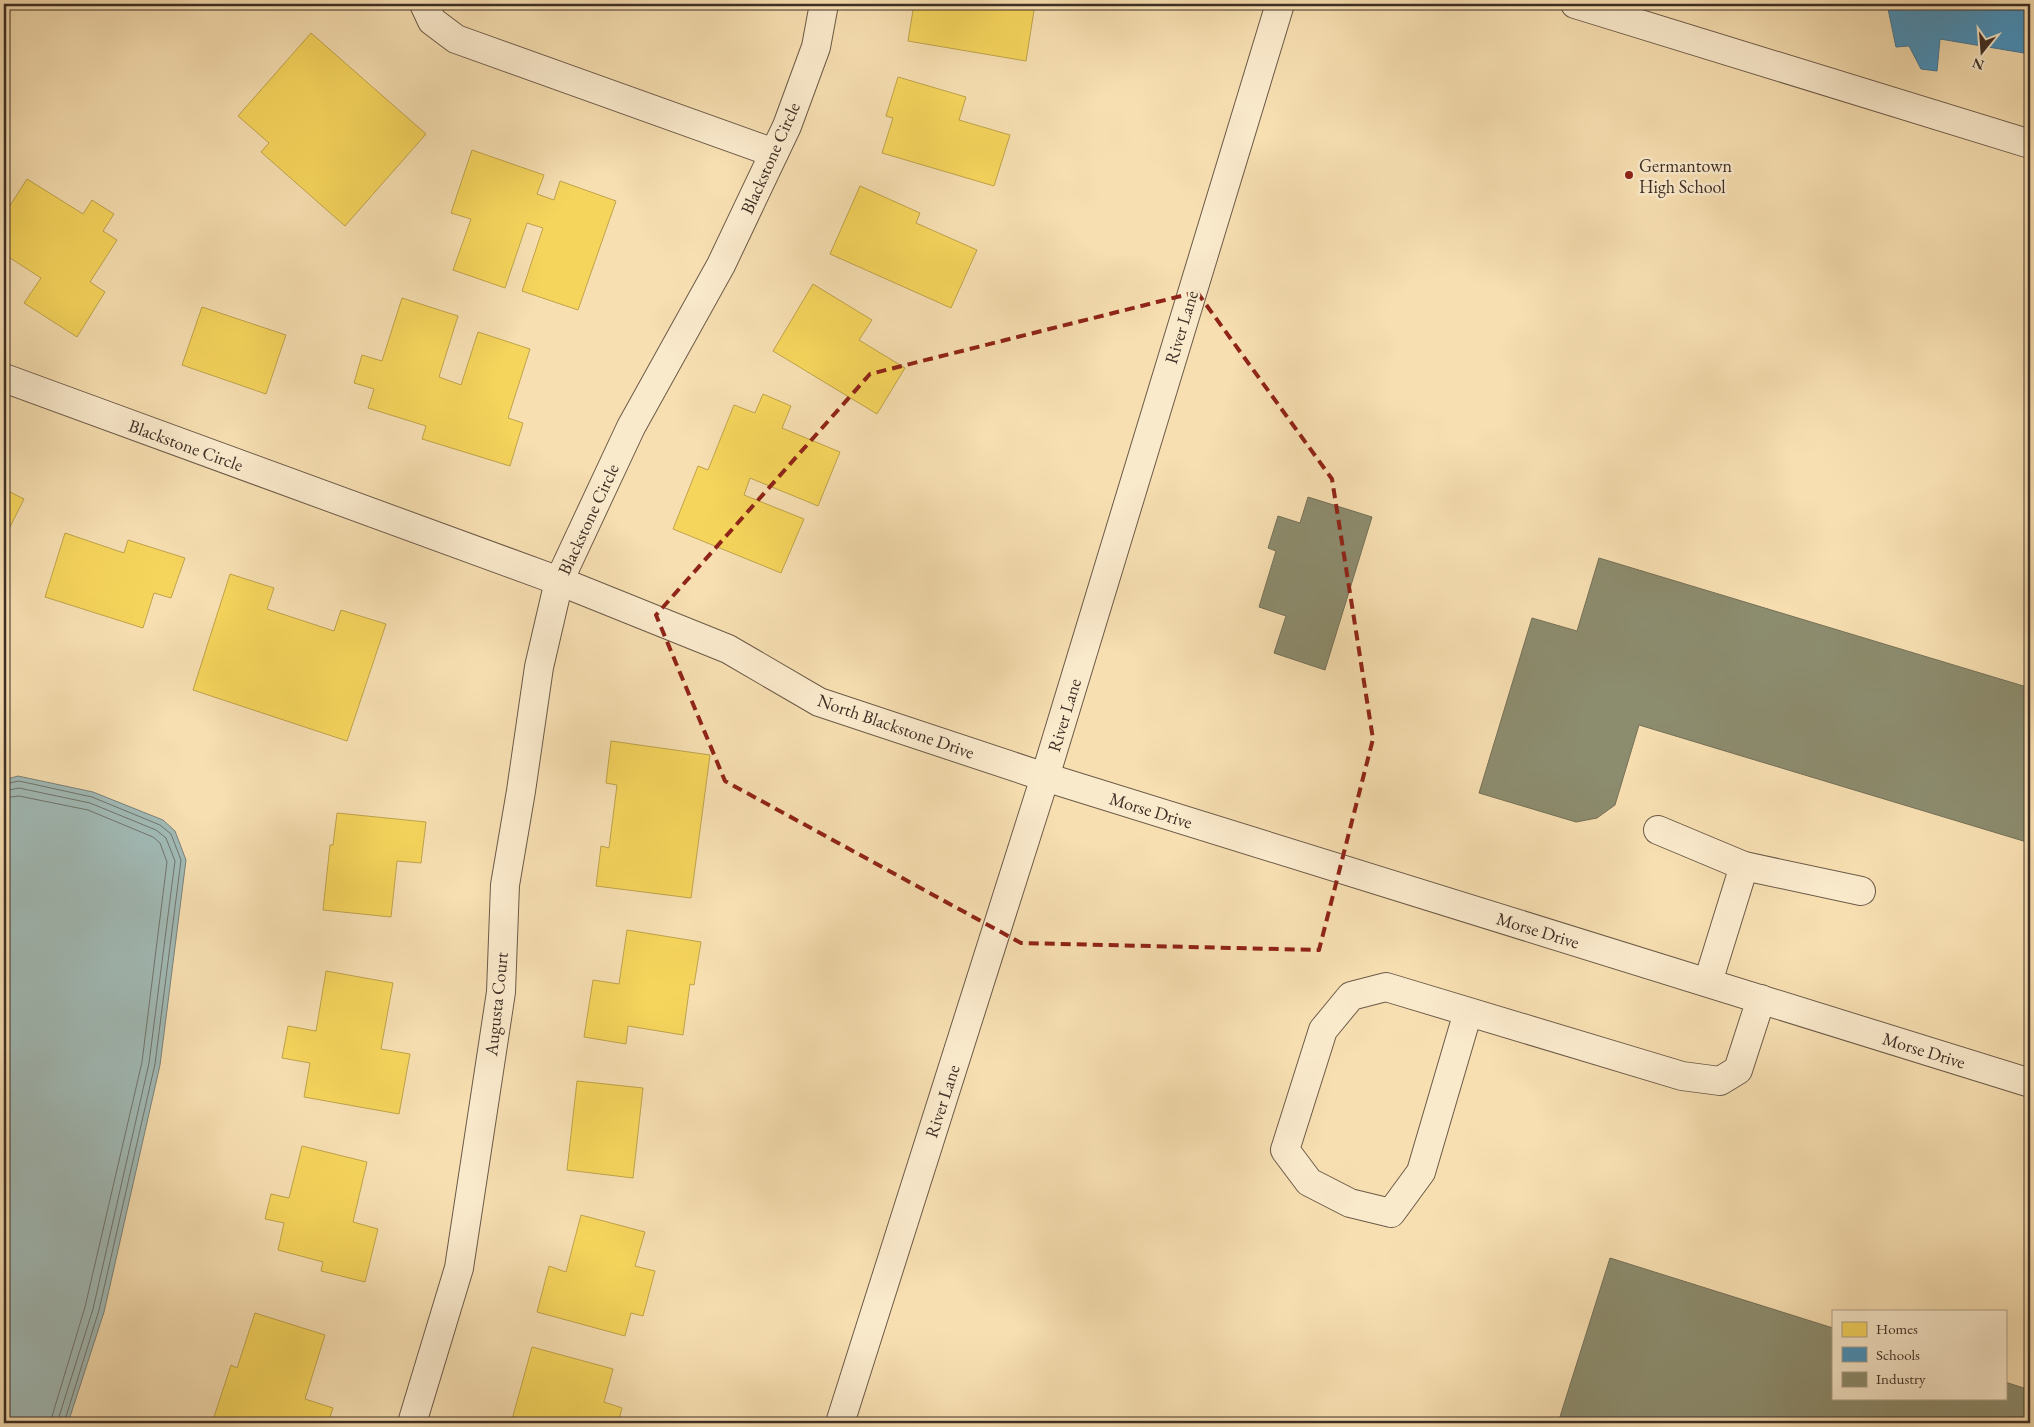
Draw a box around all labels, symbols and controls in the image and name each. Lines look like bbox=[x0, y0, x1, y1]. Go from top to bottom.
north arrow bbox=[1956, 28, 2006, 78]
text: N bbox=[1970, 54, 1986, 75]
street label: Blackstone Circle bbox=[735, 98, 805, 218]
place label: Germantown High School bbox=[1639, 154, 1732, 198]
marker: Germantown High School bbox=[1623, 169, 1635, 181]
street label: River Lane bbox=[1159, 288, 1203, 366]
street label: Blackstone Circle bbox=[126, 414, 246, 476]
street label: Blackstone Circle bbox=[552, 460, 624, 578]
street label: River Lane bbox=[1042, 676, 1086, 754]
street label: North Blackstone Drive bbox=[814, 688, 978, 764]
street label: Morse Drive bbox=[1107, 786, 1195, 834]
street label: Morse Drive bbox=[1494, 906, 1582, 954]
street label: Augusta Court bbox=[479, 951, 513, 1058]
street label: Morse Drive bbox=[1880, 1026, 1968, 1074]
street label: River Lane bbox=[919, 1062, 965, 1140]
legend bbox=[1832, 1310, 2006, 1400]
text: Homes bbox=[1876, 1319, 1918, 1338]
text: Schools bbox=[1876, 1345, 1920, 1364]
text: Industry bbox=[1876, 1369, 1926, 1388]

